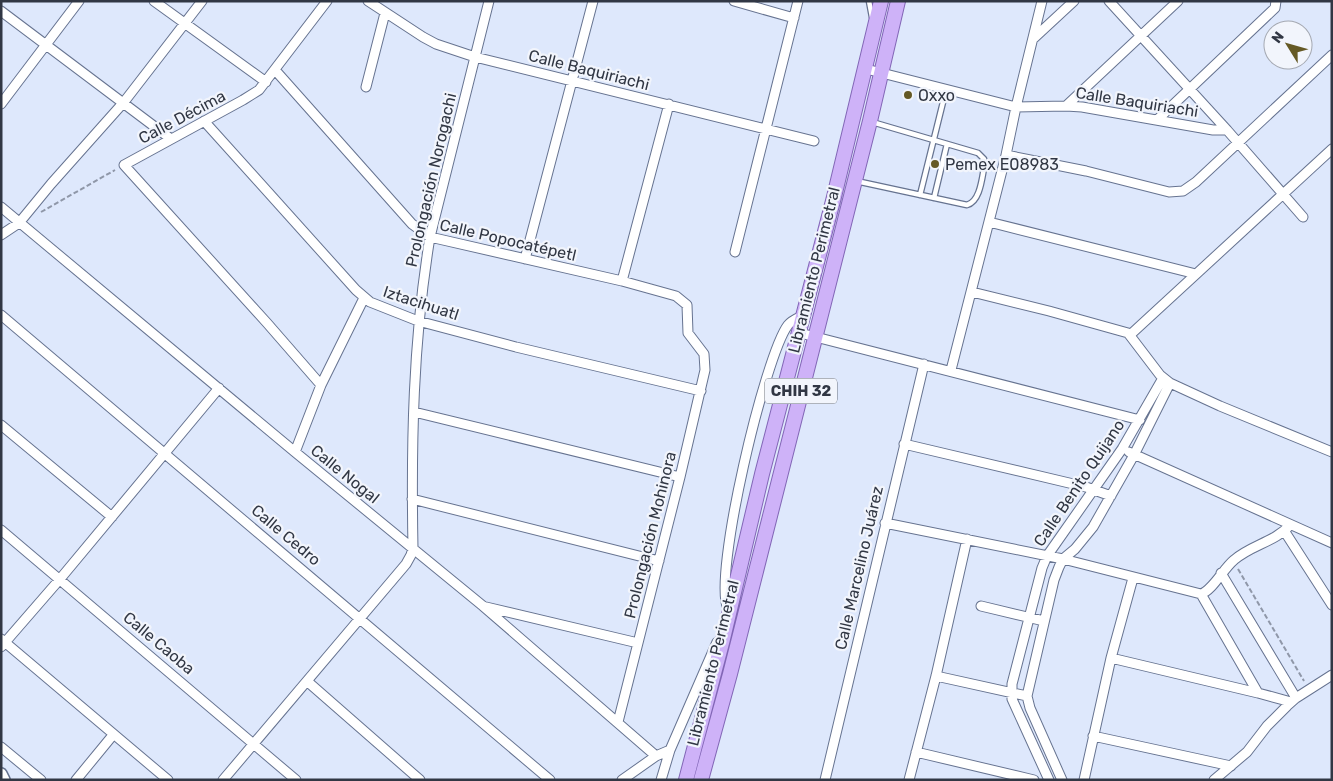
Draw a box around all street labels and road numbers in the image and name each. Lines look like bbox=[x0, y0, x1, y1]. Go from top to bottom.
street label: Calle Baquiriachi bbox=[527, 46, 651, 94]
street label: Calle Baquiriachi bbox=[1074, 83, 1200, 121]
street label: Calle Décima bbox=[135, 86, 229, 148]
street label: Prolongación Norogachi bbox=[402, 91, 460, 269]
street label: Libramiento Perimetral bbox=[784, 185, 844, 355]
street label: Calle Popocatépetl bbox=[438, 215, 578, 265]
street label: Iztacihuatl bbox=[381, 282, 461, 324]
road number: CHIH 32 bbox=[765, 378, 837, 404]
street label: Calle Benito Quijano bbox=[1030, 416, 1128, 550]
street label: Calle Nogal bbox=[307, 441, 383, 507]
street label: Prolongación Mohinora bbox=[620, 450, 680, 620]
street label: Calle Marcelino Juárez bbox=[831, 484, 887, 652]
street label: Calle Cedro bbox=[248, 501, 324, 569]
street label: Libramiento Perimetral bbox=[683, 578, 743, 748]
street label: Calle Caoba bbox=[120, 608, 198, 678]

